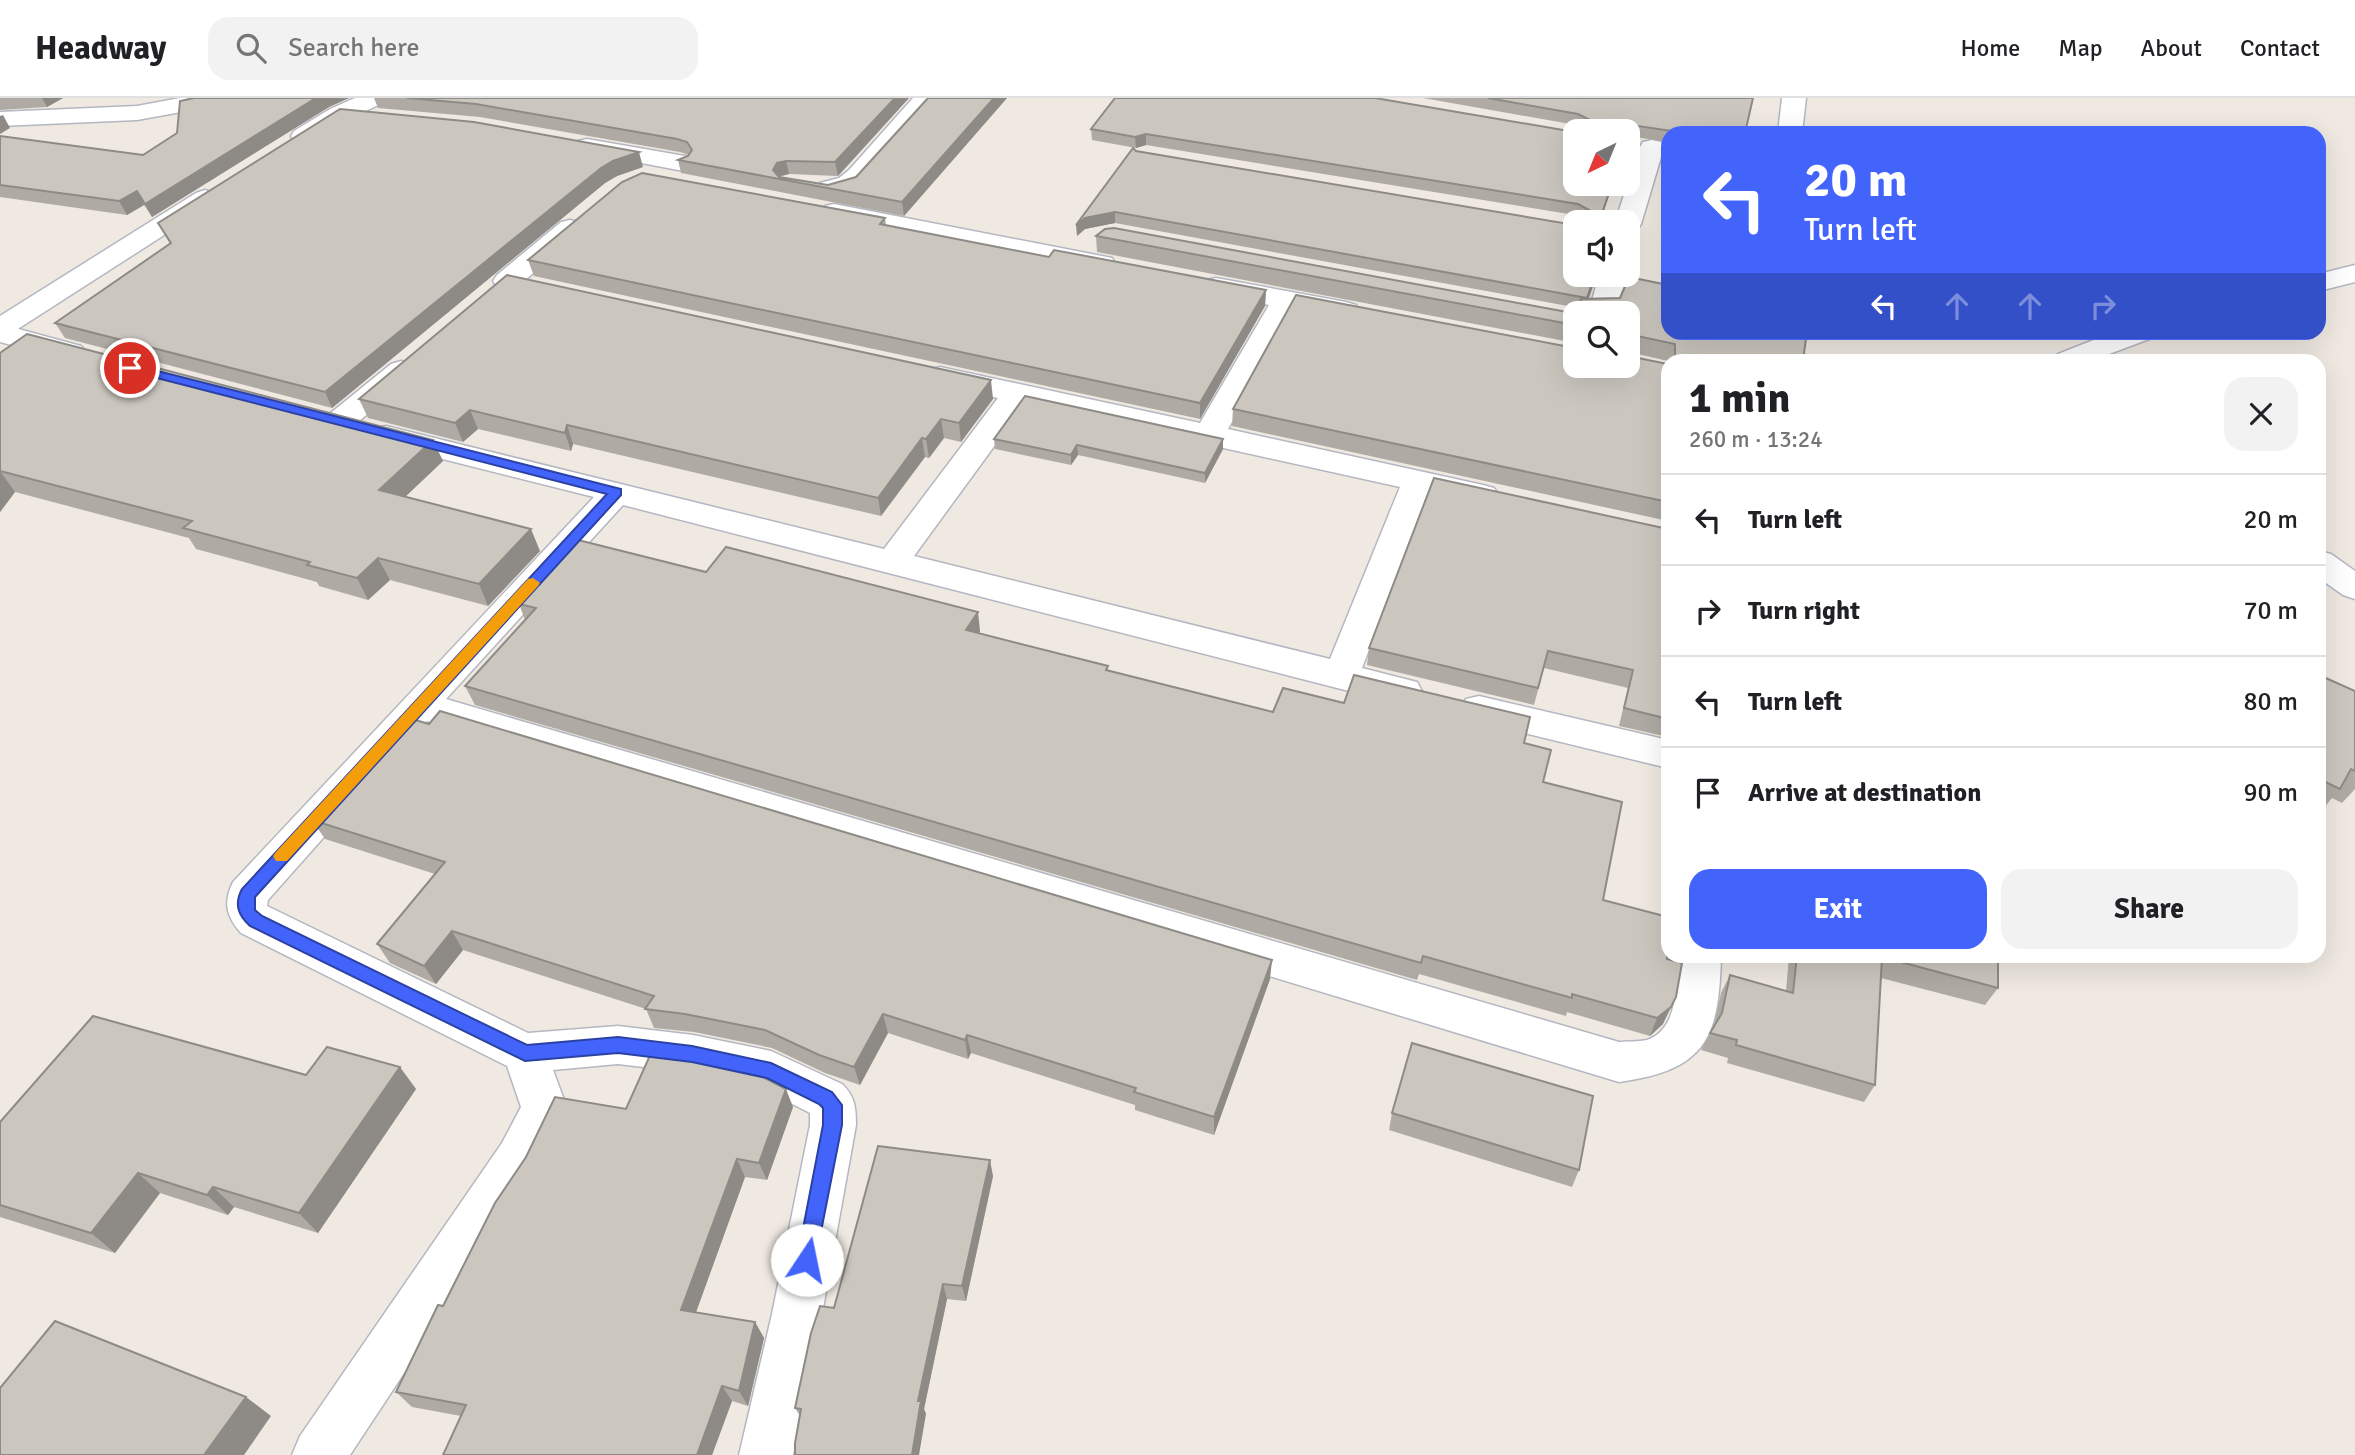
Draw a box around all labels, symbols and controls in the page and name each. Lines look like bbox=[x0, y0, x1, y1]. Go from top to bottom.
search box bbox=[208, 17, 698, 80]
text: Headway bbox=[35, 28, 166, 69]
icon: search bbox=[232, 29, 270, 67]
text: Search here bbox=[288, 32, 419, 64]
text: Home bbox=[1960, 33, 2020, 63]
text: Map bbox=[2058, 33, 2103, 63]
text: About bbox=[2141, 33, 2202, 63]
text: Contact bbox=[2240, 33, 2320, 63]
north arrow bbox=[1563, 119, 1640, 196]
map controls bbox=[1563, 119, 1640, 378]
text: 20 m bbox=[1804, 150, 1907, 210]
icon: left bbox=[1689, 154, 1780, 245]
button: sound bbox=[1563, 210, 1640, 287]
text: Turn left bbox=[1804, 210, 1917, 249]
icon: left bbox=[1865, 287, 1903, 325]
icon: ahead bbox=[1938, 287, 1976, 325]
icon: ahead bbox=[2011, 287, 2049, 325]
icon: right bbox=[2084, 287, 2122, 325]
button: search bbox=[1563, 301, 1640, 378]
pin bbox=[100, 338, 160, 398]
icon: arrive bbox=[111, 349, 149, 387]
text: 1 min bbox=[1689, 373, 1790, 424]
button: close bbox=[2224, 377, 2298, 451]
text: 260 m · 13:24 bbox=[1689, 425, 1823, 454]
icon: left bbox=[1689, 501, 1727, 539]
text: Turn left bbox=[1748, 504, 1842, 536]
text: 20 m bbox=[2243, 504, 2298, 536]
icon: right bbox=[1689, 592, 1727, 630]
text: Turn right bbox=[1748, 595, 1860, 627]
text: 70 m bbox=[2243, 595, 2298, 627]
icon: left bbox=[1689, 683, 1727, 721]
text: Turn left bbox=[1748, 686, 1842, 718]
text: 80 m bbox=[2243, 686, 2298, 718]
icon: arrive bbox=[1689, 774, 1727, 812]
text: Arrive at destination bbox=[1748, 777, 1981, 809]
text: 90 m bbox=[2243, 777, 2298, 809]
button: Exit bbox=[1689, 869, 1987, 949]
button: Share bbox=[2001, 869, 2298, 949]
position arrow bbox=[770, 1223, 844, 1297]

